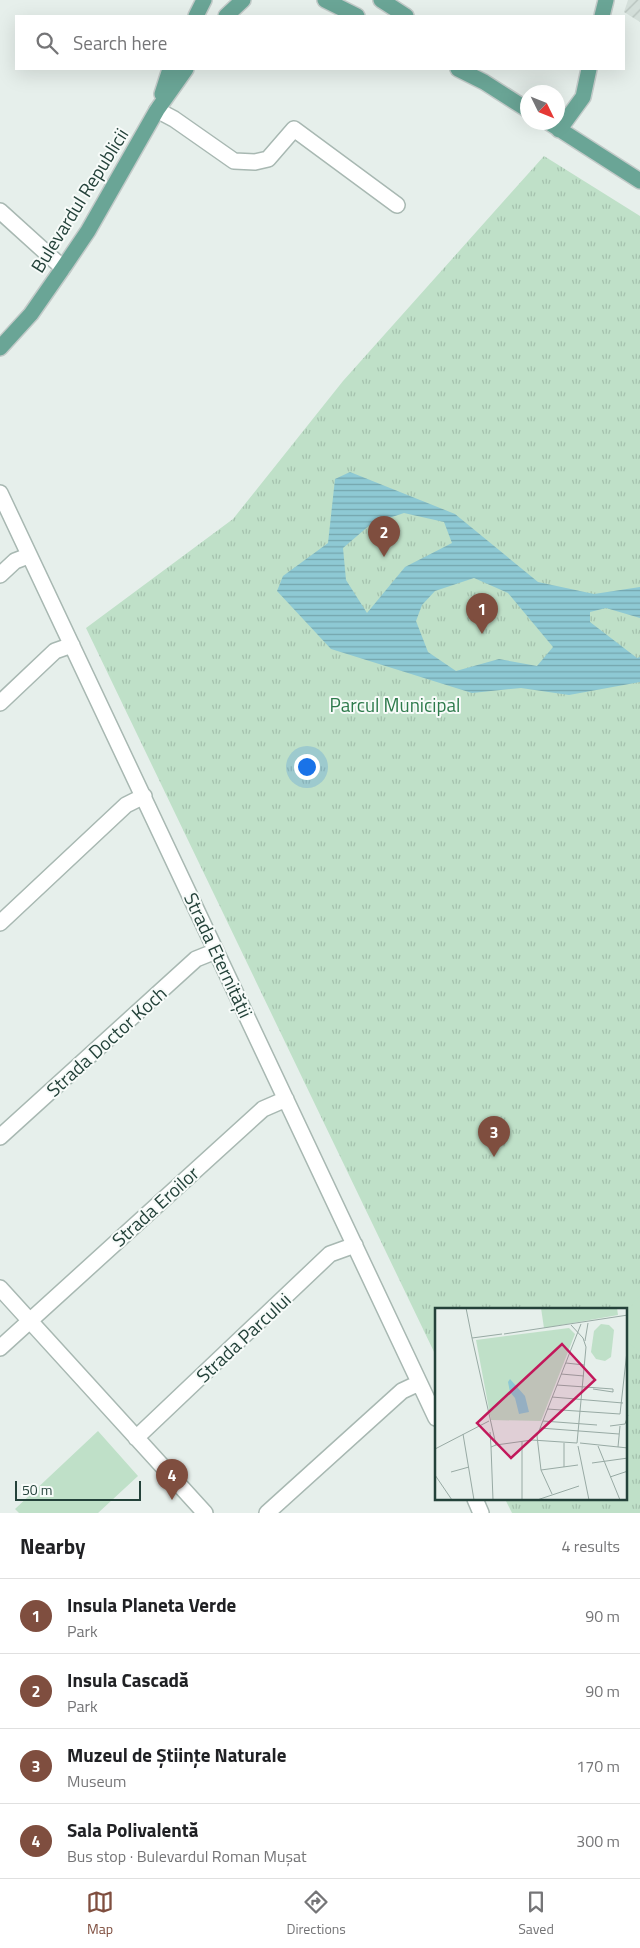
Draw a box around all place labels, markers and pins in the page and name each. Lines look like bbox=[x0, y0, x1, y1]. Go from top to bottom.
pin: 2 bbox=[368, 516, 400, 557]
pin: 1 bbox=[466, 593, 498, 634]
pin: 3 bbox=[478, 1116, 510, 1157]
pin: 4 bbox=[156, 1459, 188, 1500]

